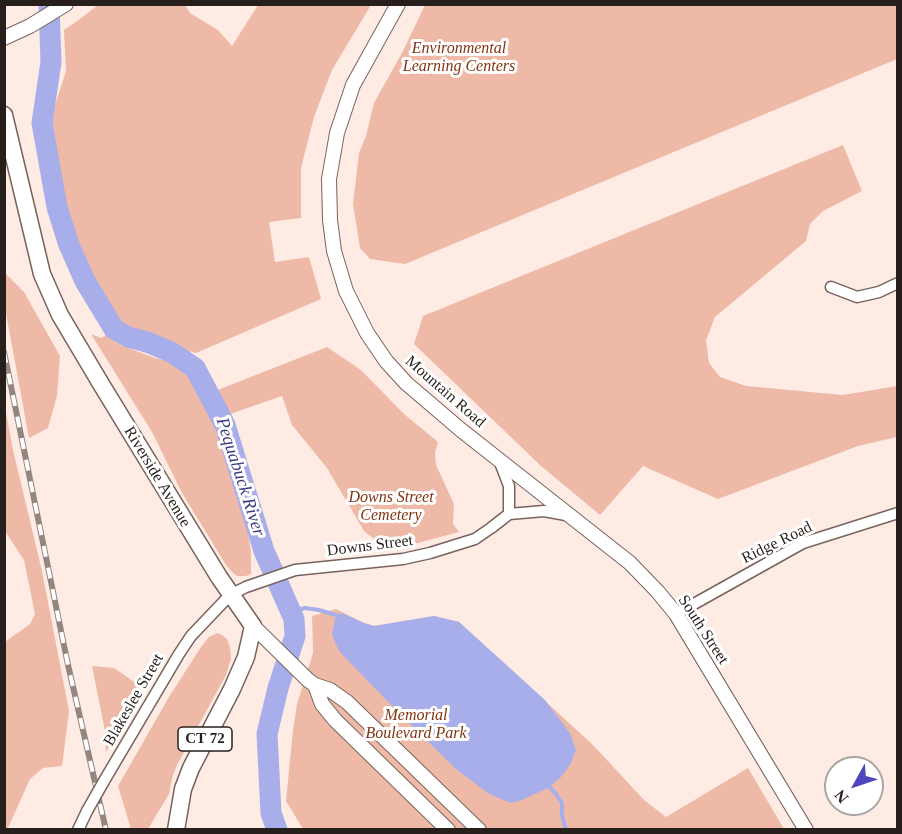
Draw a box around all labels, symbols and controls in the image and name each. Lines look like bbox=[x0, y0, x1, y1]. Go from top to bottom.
park label: Environmental Learning Centers bbox=[403, 39, 515, 77]
street label: Mountain Road bbox=[401, 352, 489, 432]
water label: Pequabuck River bbox=[211, 415, 269, 539]
street label: Riverside Avenue bbox=[119, 423, 195, 531]
park label: Downs Street Cemetery bbox=[348, 488, 434, 526]
street label: Ridge Road bbox=[739, 518, 815, 568]
street label: Downs Street bbox=[326, 531, 414, 561]
street label: South Street bbox=[674, 592, 732, 668]
street label: Blakeslee Street bbox=[100, 650, 168, 750]
park label: Memorial Boulevard Park bbox=[365, 706, 467, 744]
road number: CT 72 bbox=[178, 727, 232, 751]
north arrow bbox=[824, 756, 884, 816]
text: N bbox=[831, 787, 852, 806]

